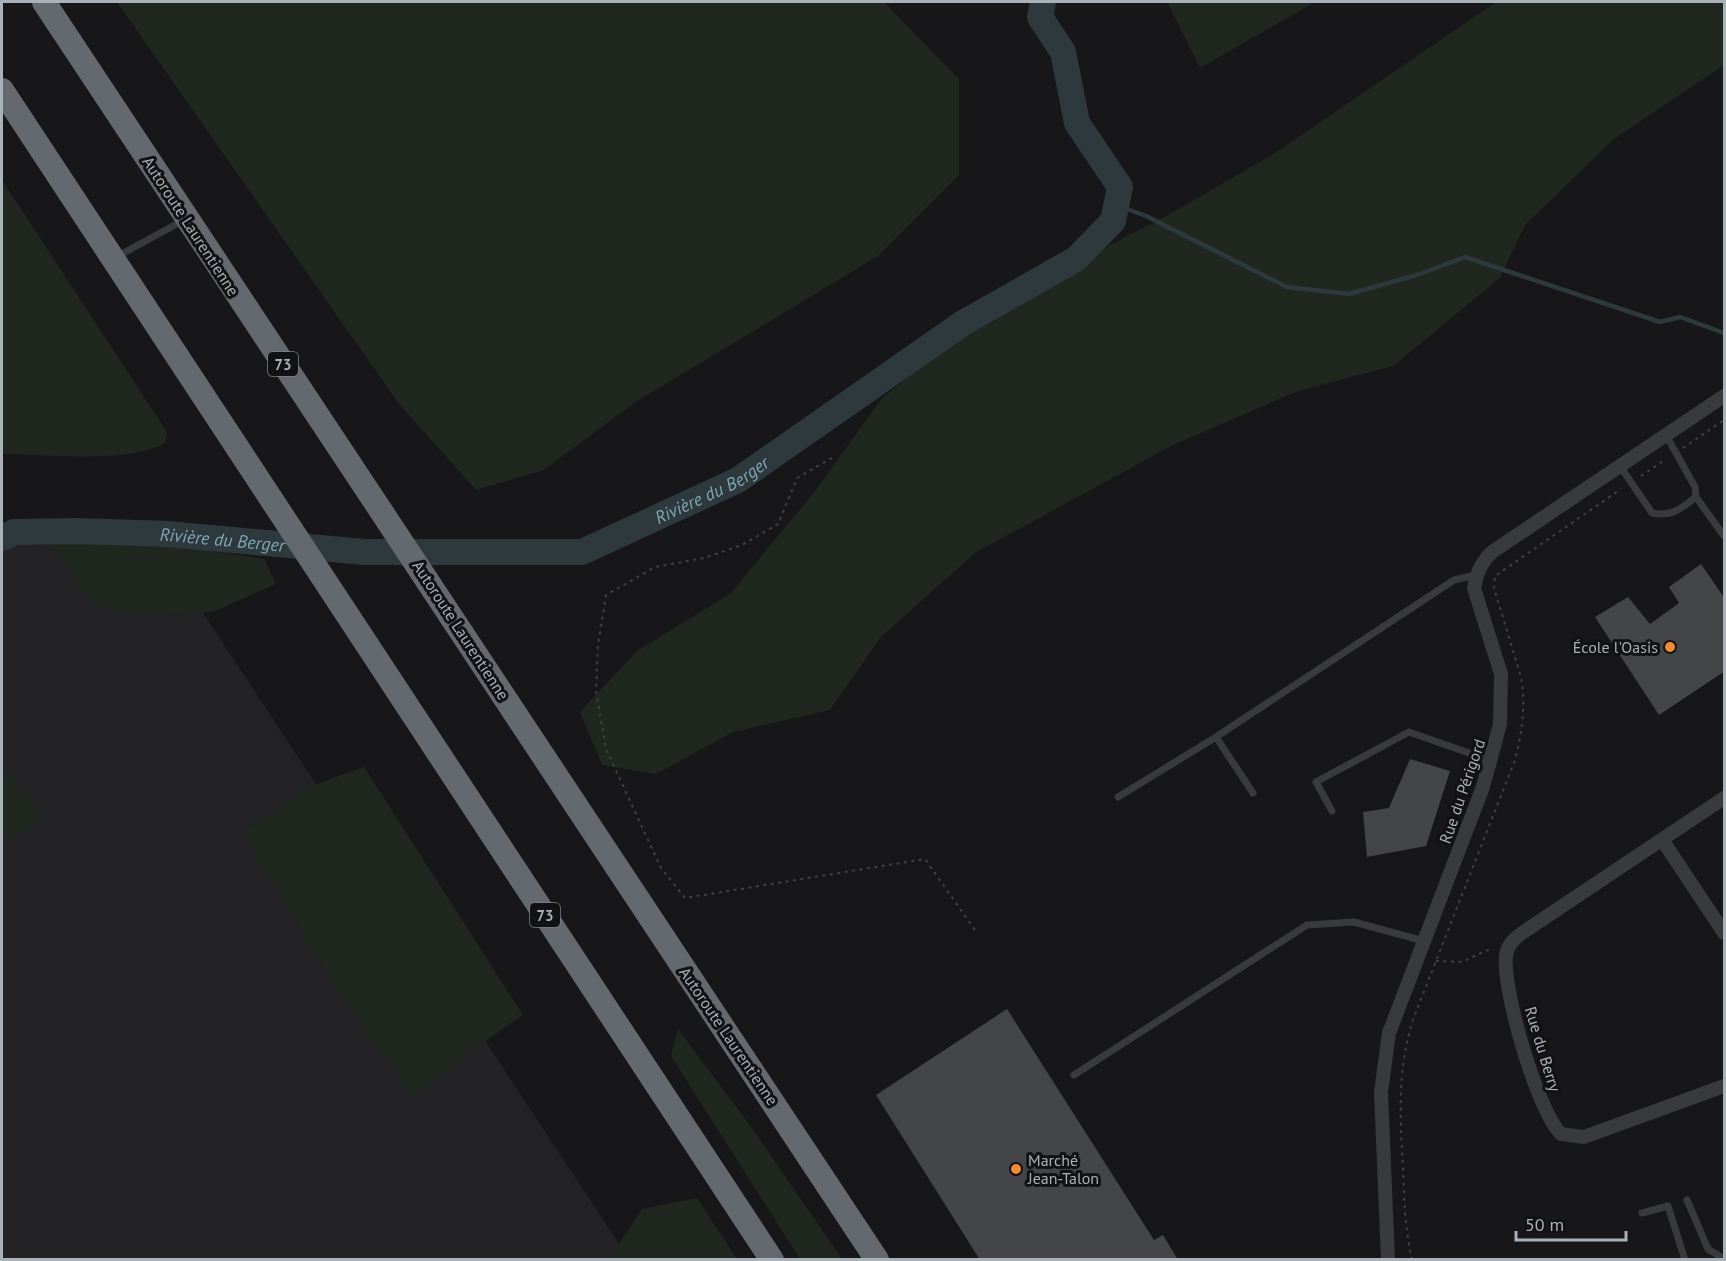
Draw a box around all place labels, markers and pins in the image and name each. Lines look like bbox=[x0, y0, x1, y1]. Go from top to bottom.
place label: École l'Oasis bbox=[1573, 637, 1658, 657]
marker: École l'Oasis bbox=[1663, 640, 1677, 654]
place label: Marché Jean-Talon bbox=[1027, 1150, 1099, 1188]
marker: Marché Jean-Talon bbox=[1009, 1162, 1023, 1176]

